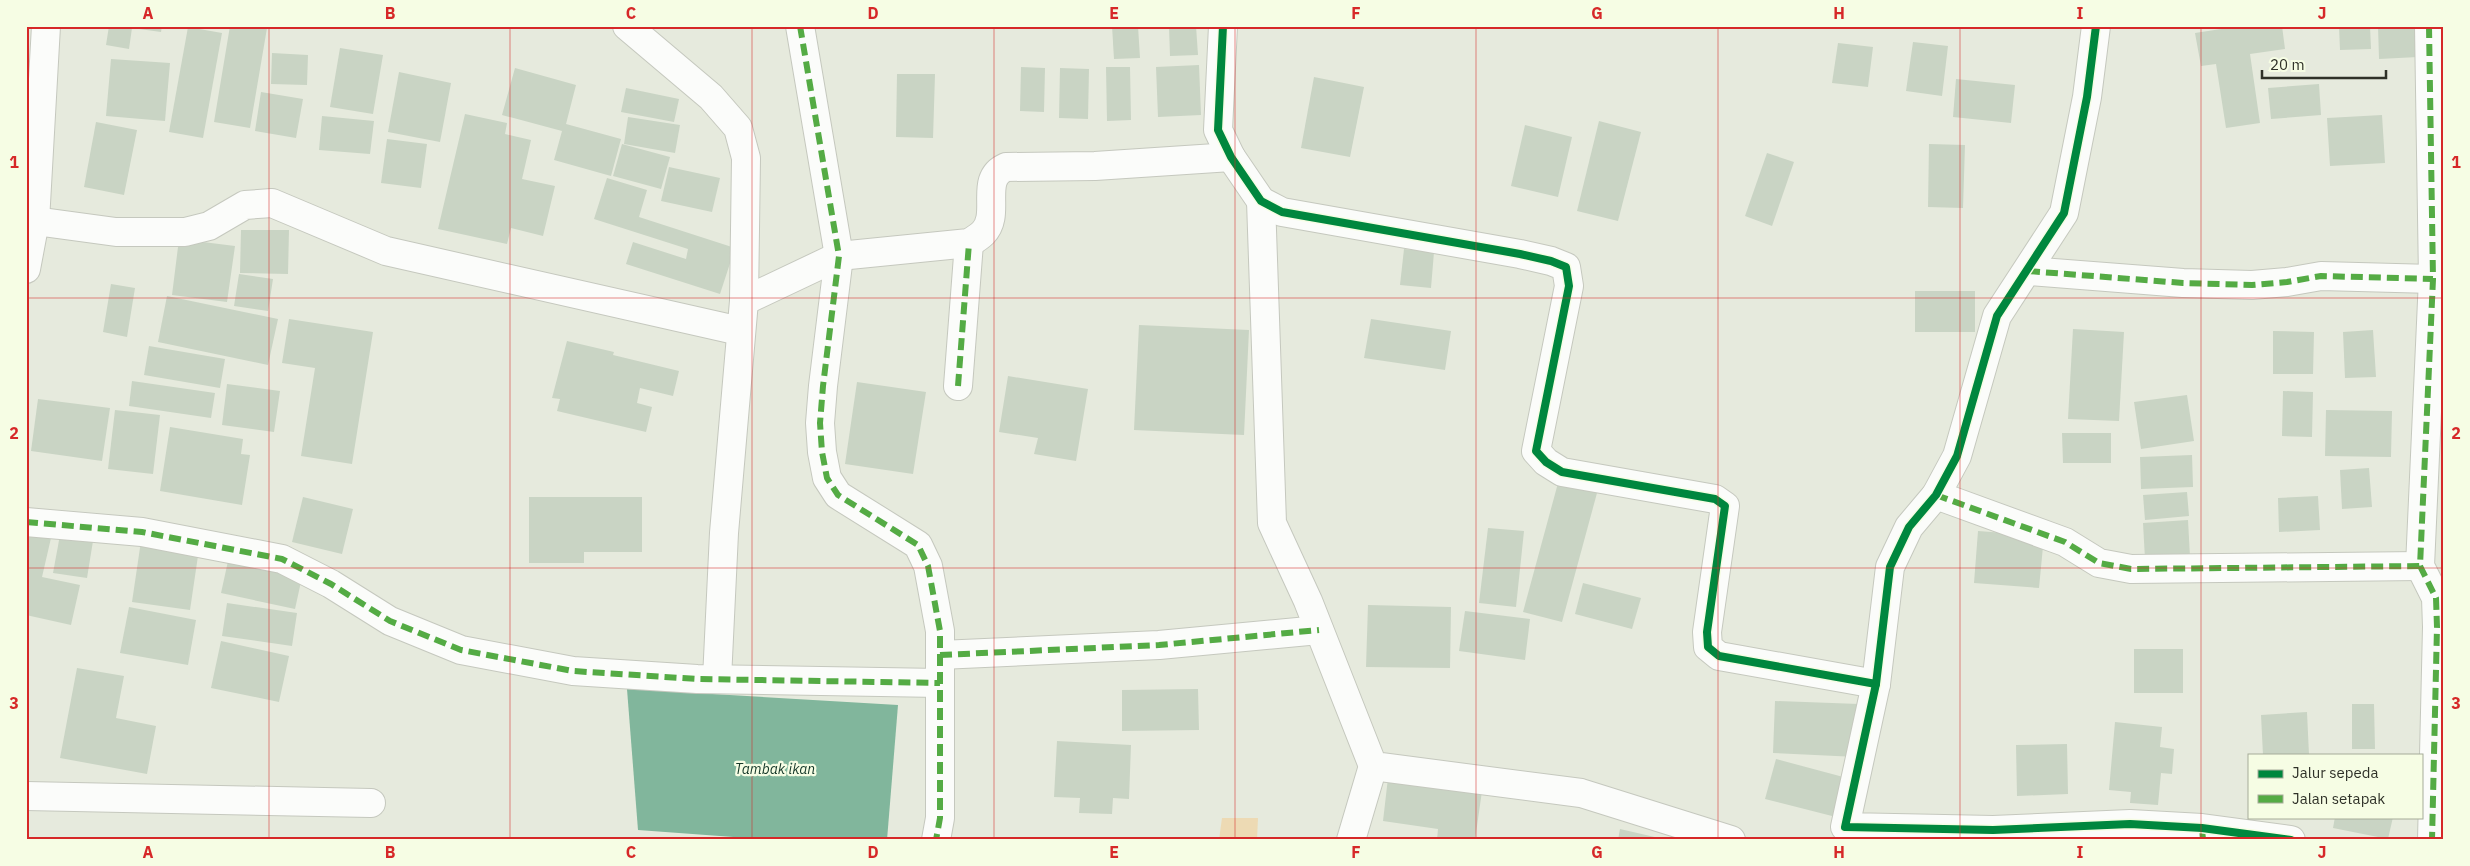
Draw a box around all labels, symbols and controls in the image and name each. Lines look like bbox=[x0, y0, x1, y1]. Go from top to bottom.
text: A bbox=[143, 3, 154, 23]
text: B bbox=[385, 3, 396, 23]
text: C bbox=[626, 3, 636, 23]
text: D bbox=[867, 3, 879, 23]
text: E bbox=[1109, 3, 1119, 23]
text: F bbox=[1351, 3, 1361, 23]
text: G bbox=[1591, 3, 1603, 23]
text: H bbox=[1833, 3, 1845, 23]
text: I bbox=[2077, 3, 2084, 23]
text: J bbox=[2318, 3, 2326, 23]
scale bar bbox=[2262, 48, 2386, 80]
text: 20 m bbox=[2270, 55, 2305, 74]
text: 1 bbox=[9, 152, 19, 172]
text: 1 bbox=[2451, 152, 2461, 172]
text: 2 bbox=[9, 423, 19, 443]
text: 2 bbox=[2451, 423, 2461, 443]
text: 3 bbox=[9, 693, 19, 713]
text: 3 bbox=[2451, 693, 2461, 713]
legend bbox=[2248, 754, 2422, 818]
water label: Tambak ikan bbox=[735, 760, 815, 778]
text: Jalur sepeda bbox=[2292, 763, 2379, 782]
text: Jalan setapak bbox=[2292, 789, 2385, 808]
text: A bbox=[143, 842, 154, 862]
text: B bbox=[385, 842, 396, 862]
text: C bbox=[626, 842, 636, 862]
text: D bbox=[867, 842, 879, 862]
text: E bbox=[1109, 842, 1119, 862]
text: F bbox=[1351, 842, 1361, 862]
text: G bbox=[1591, 842, 1603, 862]
text: H bbox=[1833, 842, 1845, 862]
text: I bbox=[2077, 842, 2084, 862]
text: J bbox=[2318, 842, 2326, 862]

